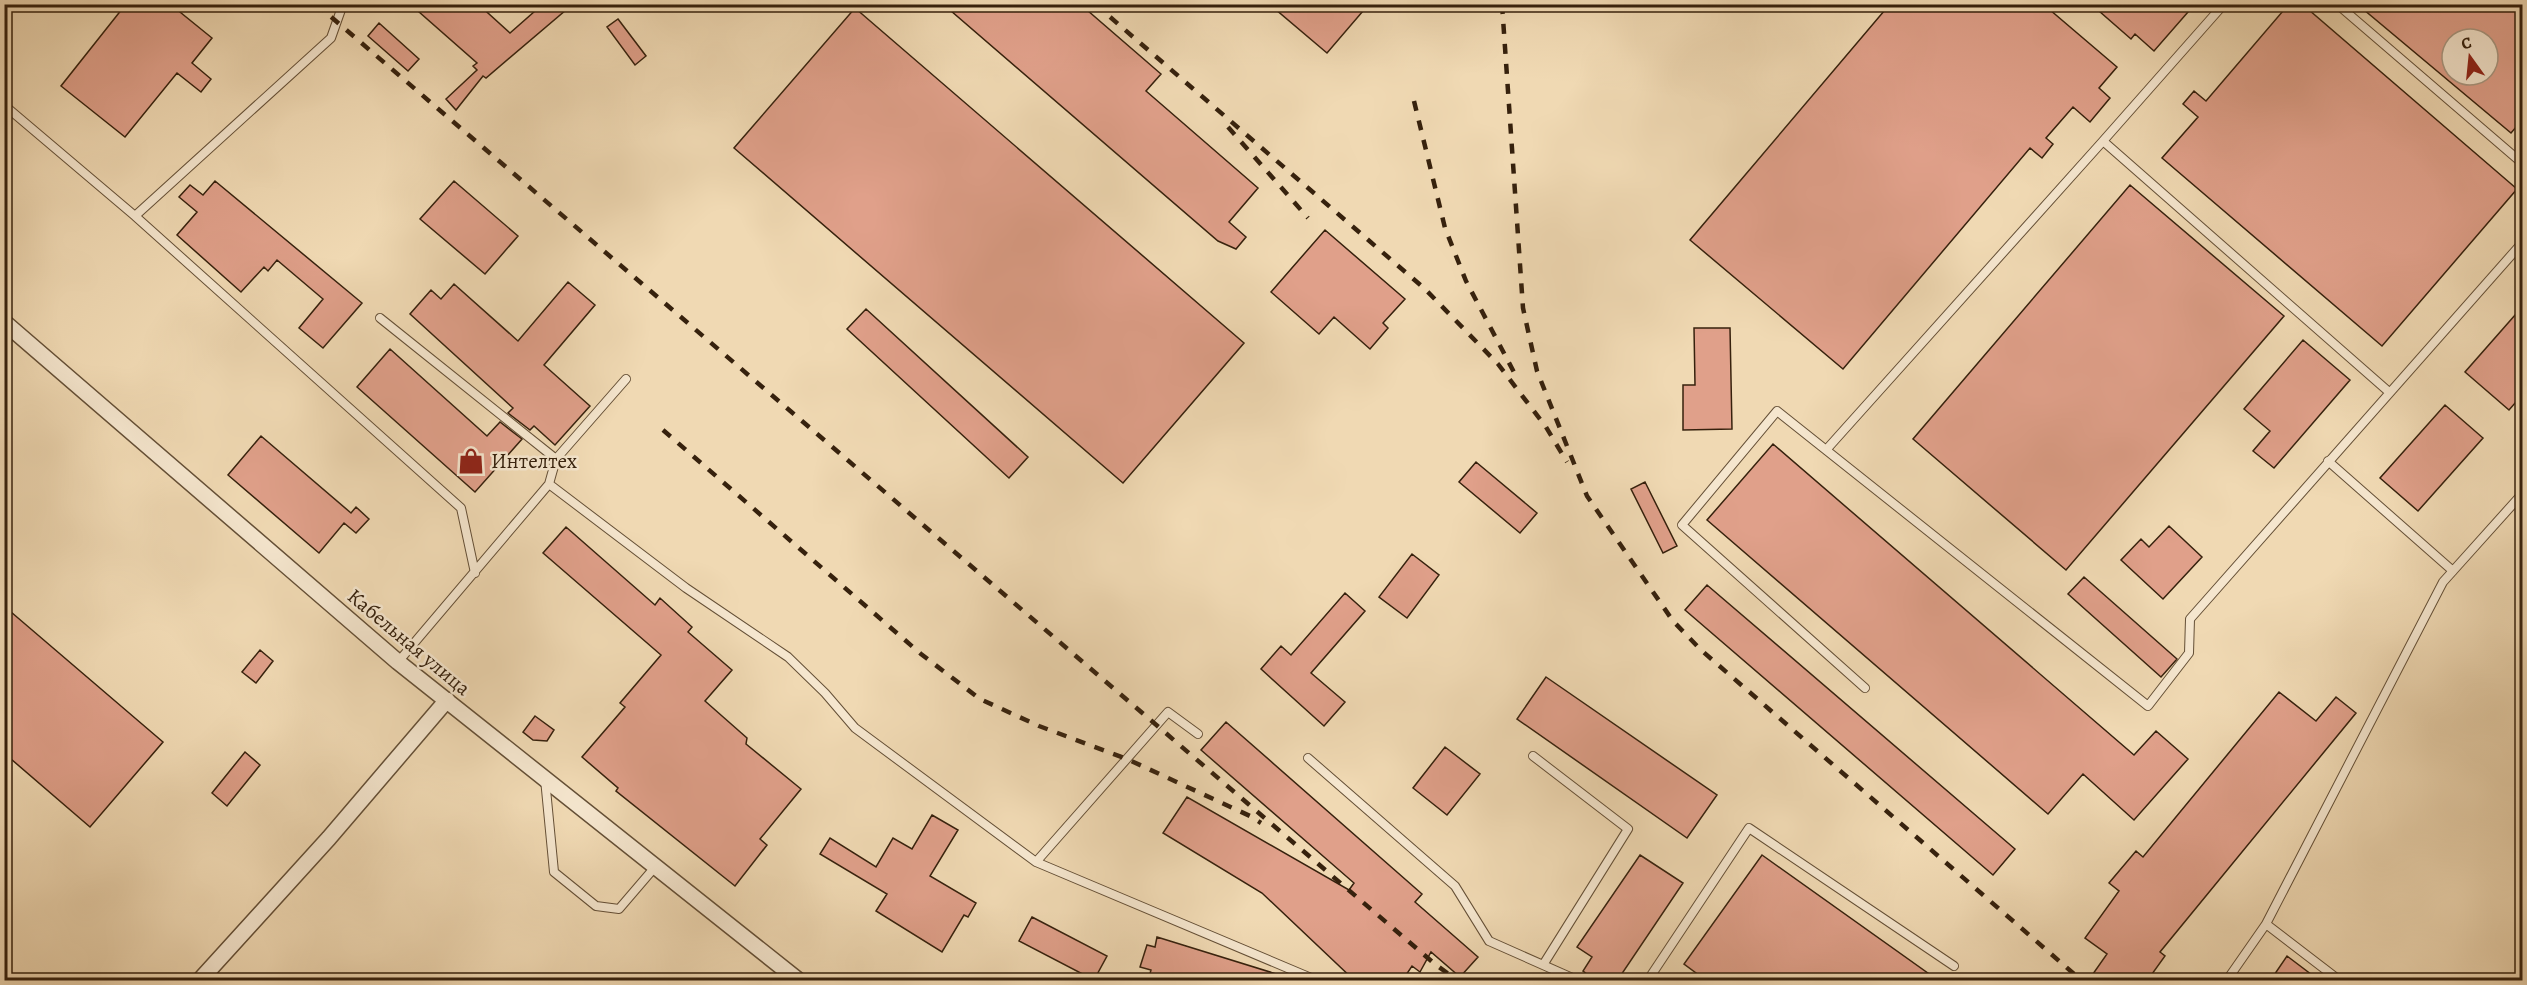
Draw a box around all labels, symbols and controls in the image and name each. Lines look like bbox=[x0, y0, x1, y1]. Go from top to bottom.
north arrow bbox=[2440, 27, 2500, 87]
text: С bbox=[2459, 32, 2474, 55]
shop icon: Интелтех bbox=[456, 446, 486, 476]
place label: Интелтех bbox=[491, 447, 578, 475]
street label: Кабельная улица bbox=[341, 582, 477, 702]

